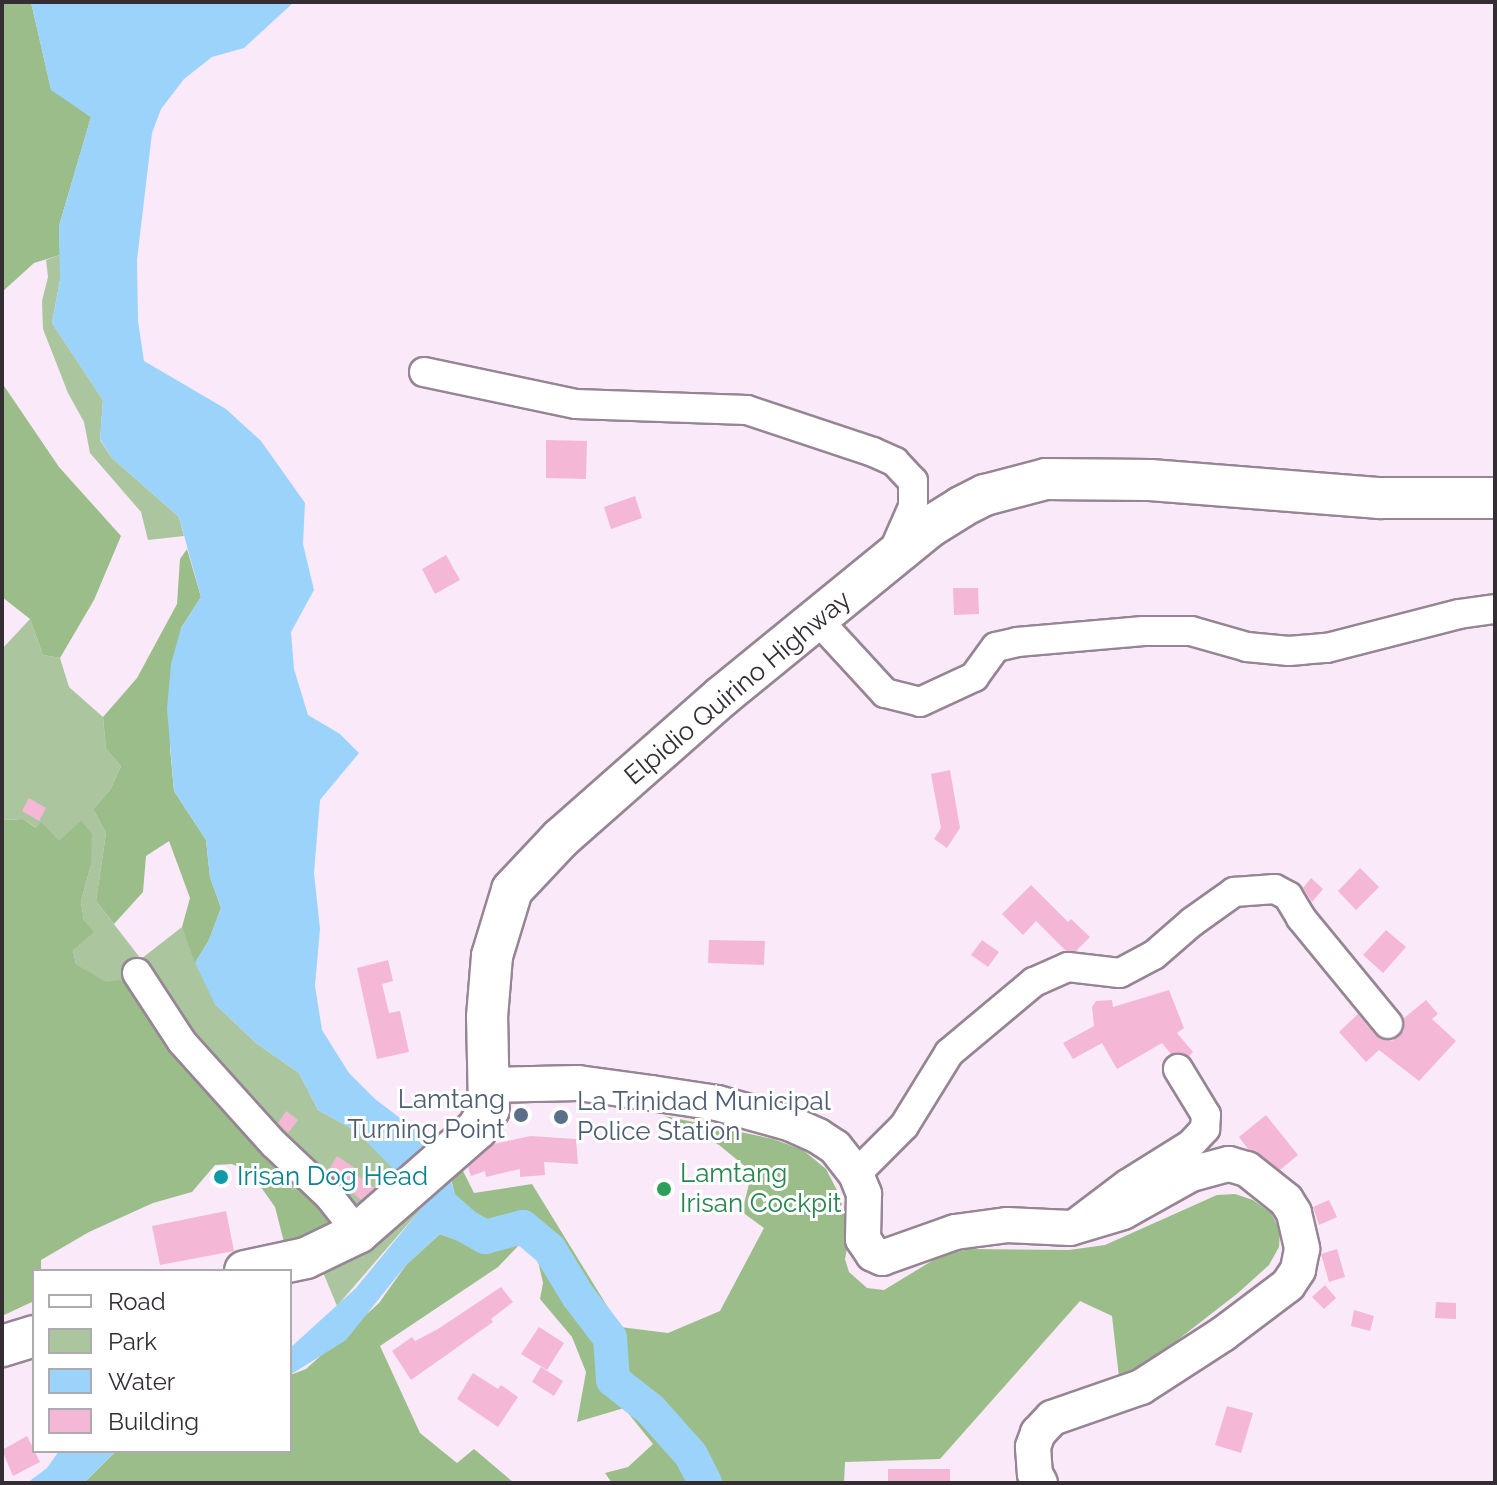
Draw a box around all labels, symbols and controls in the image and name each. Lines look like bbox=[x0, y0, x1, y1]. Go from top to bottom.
street label: Elpidio Quirino Highway bbox=[619, 584, 857, 792]
place label: Lamtang Turning Point bbox=[347, 1084, 505, 1146]
place label: La Trinidad Municipal Police Station bbox=[577, 1086, 832, 1148]
marker: Lamtang Turning Point bbox=[512, 1106, 530, 1124]
marker: La Trinidad Municipal Police Station bbox=[552, 1108, 570, 1126]
place label: Lamtang Irisan Cockpit bbox=[680, 1158, 842, 1220]
place label: Irisan Dog Head bbox=[237, 1161, 428, 1193]
marker: Irisan Dog Head bbox=[212, 1168, 230, 1186]
marker: Lamtang Irisan Cockpit bbox=[655, 1180, 673, 1198]
legend bbox=[32, 1269, 292, 1453]
text: Road bbox=[108, 1287, 166, 1316]
text: Park bbox=[108, 1327, 157, 1356]
text: Water bbox=[108, 1367, 175, 1396]
text: Building bbox=[108, 1407, 199, 1436]

